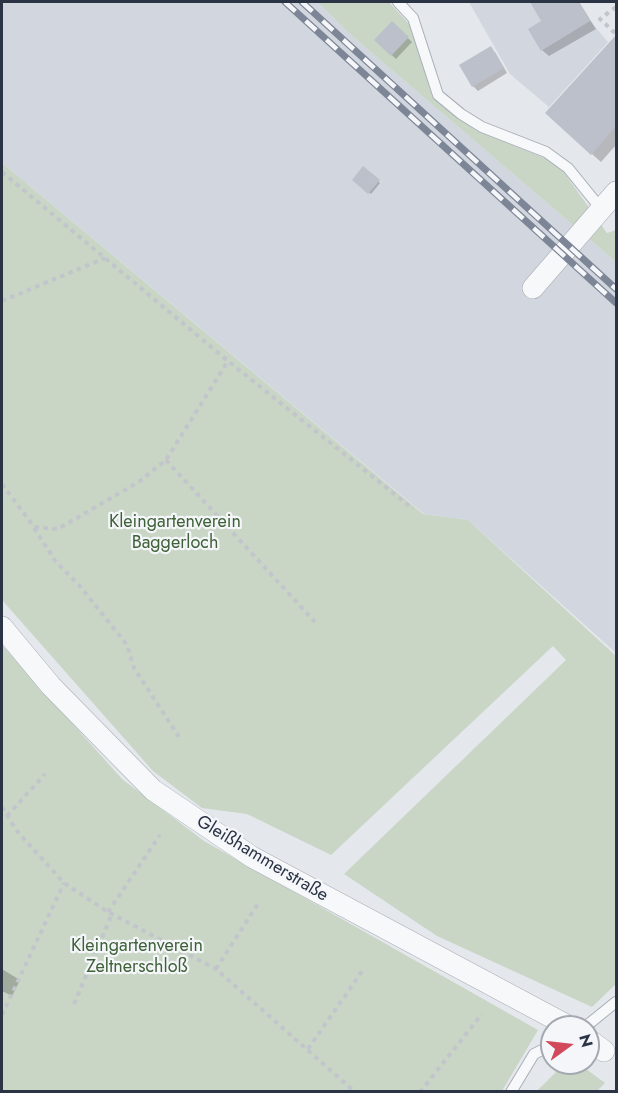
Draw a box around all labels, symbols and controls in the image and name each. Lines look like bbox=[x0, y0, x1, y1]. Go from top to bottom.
park label: Kleingartenverein Baggerloch bbox=[109, 512, 241, 554]
street label: Gleißhammerstraße bbox=[192, 811, 332, 907]
park label: Kleingartenverein Zeltnerschloß bbox=[71, 936, 203, 978]
north arrow bbox=[540, 1015, 600, 1075]
text: N bbox=[573, 1032, 599, 1050]

